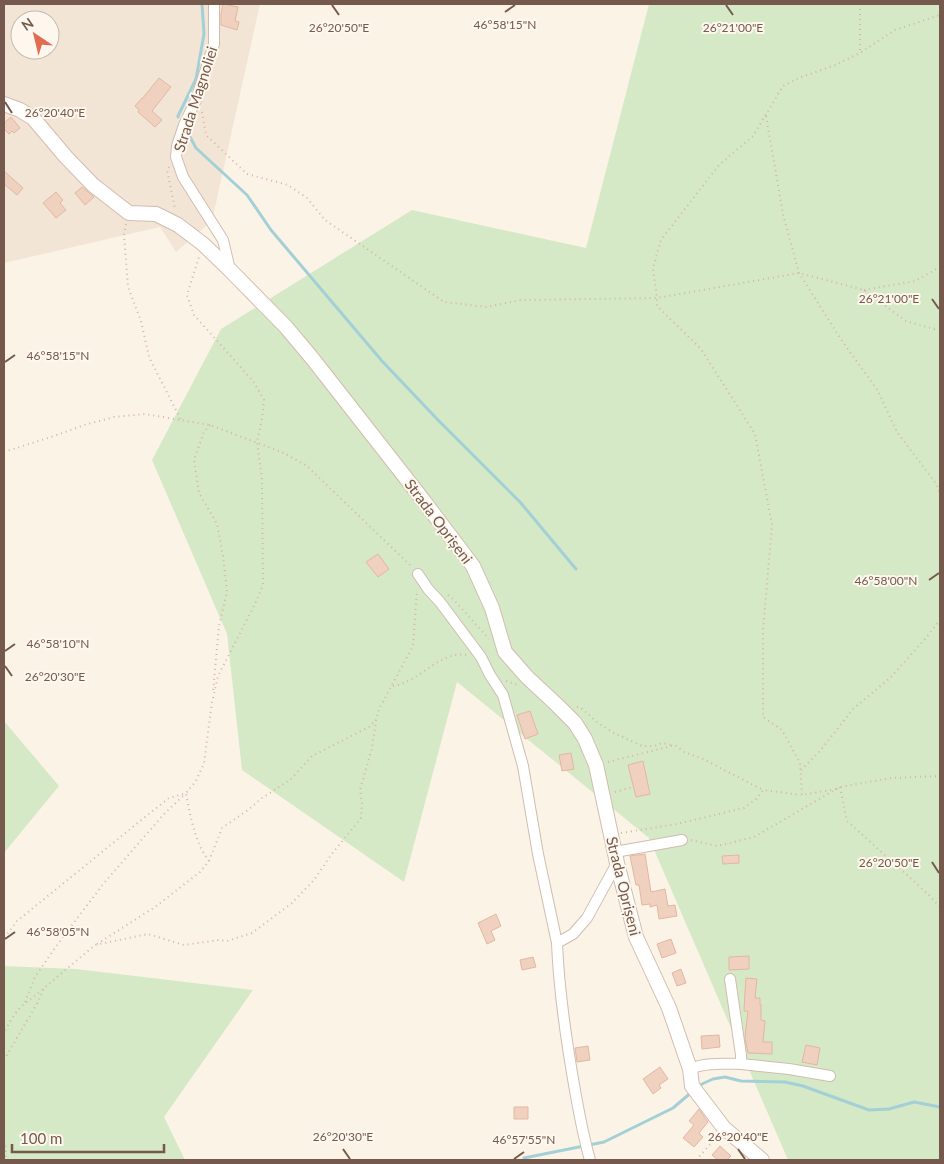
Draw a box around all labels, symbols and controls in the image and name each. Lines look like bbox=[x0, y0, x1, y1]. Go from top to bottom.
north arrow bbox=[10, 10, 60, 60]
text: N bbox=[18, 14, 37, 34]
text: 46°58'15"N bbox=[474, 17, 536, 32]
text: 26°20'50"E bbox=[309, 20, 369, 35]
text: 26°21'00"E bbox=[703, 20, 763, 35]
street label: Strada Magnoliei bbox=[169, 44, 221, 154]
text: 26°20'40"E bbox=[25, 105, 85, 120]
text: 26°21'00"E bbox=[859, 291, 919, 306]
text: 46°58'15"N bbox=[27, 348, 89, 363]
street label: Strada Oprișeni bbox=[401, 475, 477, 567]
text: 46°58'00"N bbox=[855, 573, 917, 588]
text: 46°58'10"N bbox=[27, 636, 89, 651]
text: 26°20'30"E bbox=[25, 669, 85, 684]
street label: Strada Oprișeni bbox=[603, 835, 645, 937]
text: 26°20'50"E bbox=[859, 855, 919, 870]
text: 46°58'05"N bbox=[27, 924, 89, 939]
scale bar bbox=[12, 1122, 165, 1154]
text: 100 m bbox=[20, 1129, 62, 1147]
text: 26°20'30"E bbox=[313, 1129, 373, 1144]
text: 26°20'40"E bbox=[708, 1129, 768, 1144]
text: 46°57'55"N bbox=[493, 1132, 555, 1147]

